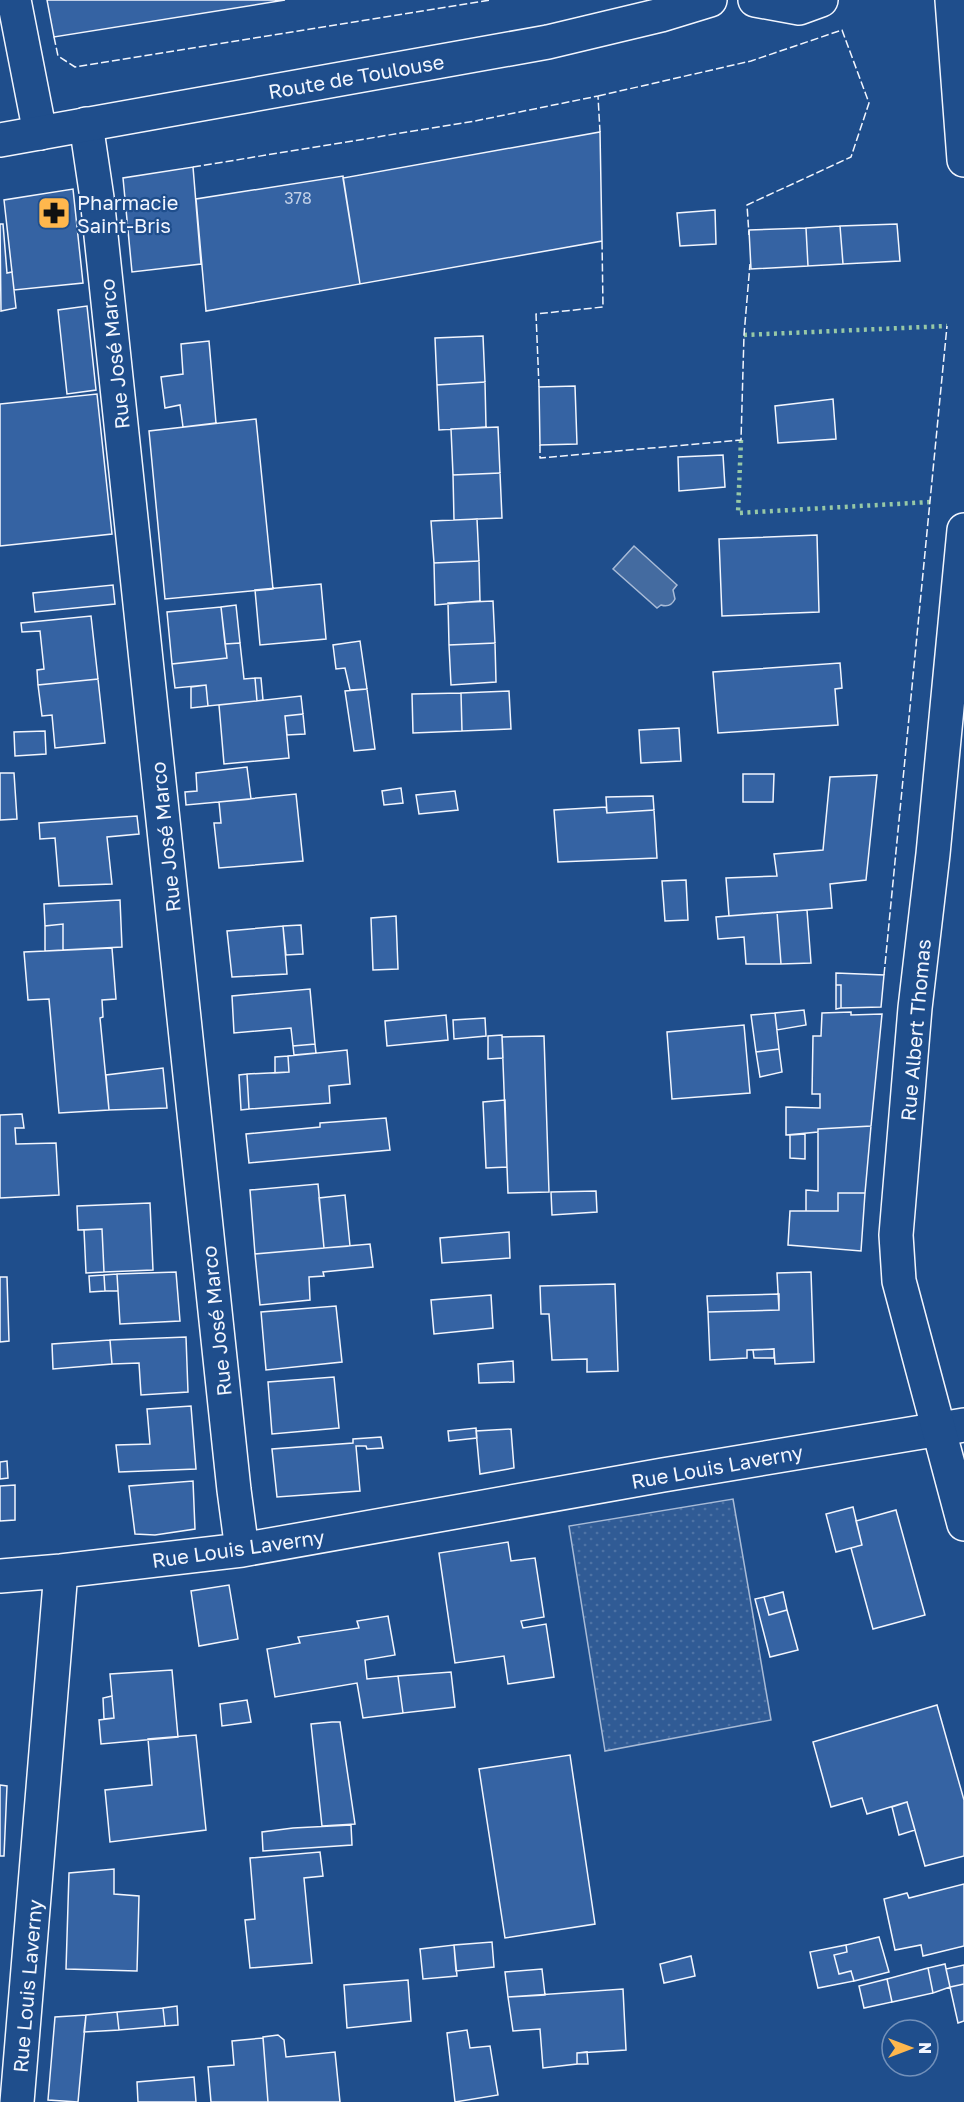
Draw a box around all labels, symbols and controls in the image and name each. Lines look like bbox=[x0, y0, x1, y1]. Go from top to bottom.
street label: Route de Toulouse bbox=[266, 49, 446, 103]
house number: 378 bbox=[284, 188, 312, 208]
place label: Pharmacie Saint-Bris bbox=[77, 190, 178, 237]
pharmacy icon: Pharmacie Saint-Bris bbox=[36, 195, 72, 231]
street label: Rue José Marco bbox=[94, 278, 134, 430]
street label: Rue José Marco bbox=[145, 761, 185, 913]
street label: Rue Albert Thomas bbox=[895, 938, 935, 1122]
street label: Rue José Marco bbox=[196, 1245, 236, 1397]
street label: Rue Louis Laverny bbox=[629, 1439, 805, 1493]
street label: Rue Louis Laverny bbox=[150, 1524, 326, 1572]
street label: Rue Louis Laverny bbox=[7, 1898, 47, 2074]
north arrow bbox=[880, 2018, 940, 2078]
text: N bbox=[915, 2042, 935, 2054]

